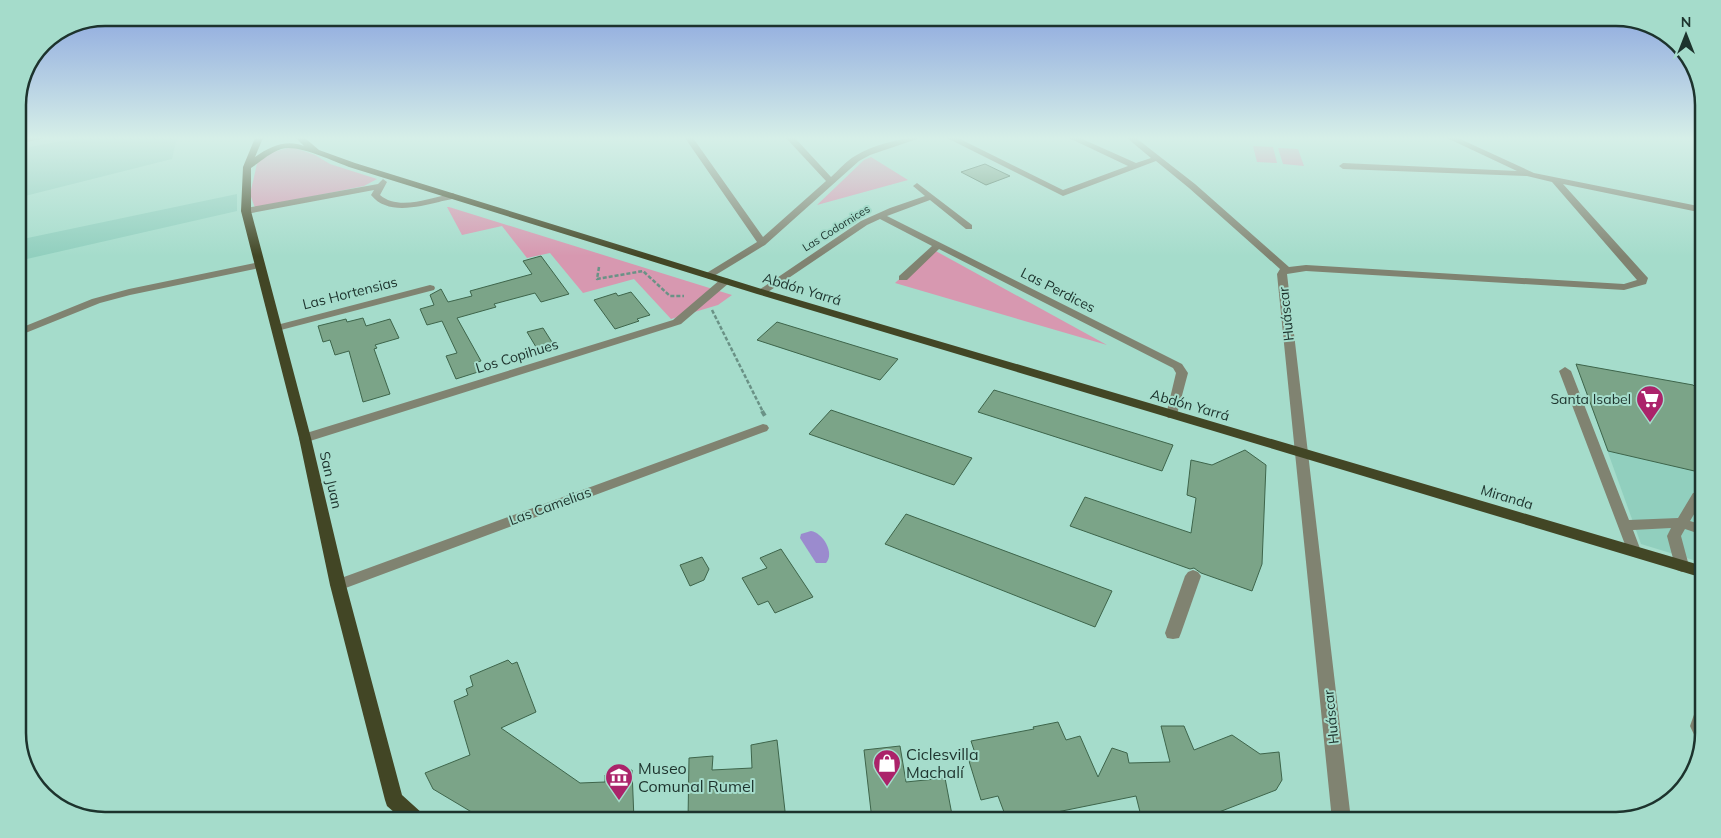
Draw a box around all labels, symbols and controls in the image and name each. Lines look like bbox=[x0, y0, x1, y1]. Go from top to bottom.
north arrow bbox=[1661, 10, 1711, 60]
text: N bbox=[1681, 13, 1691, 31]
street label: Las Codornices bbox=[800, 202, 872, 254]
street label: Las Perdices bbox=[1018, 264, 1098, 316]
street label: Abdón Yarrá bbox=[760, 269, 844, 309]
street label: Las Hortensias bbox=[301, 273, 399, 313]
street label: Huáscar bbox=[1274, 285, 1298, 342]
street label: Los Copihues bbox=[473, 335, 561, 377]
supermarket icon: Santa Isabel bbox=[1635, 384, 1665, 423]
street label: Abdón Yarrá bbox=[1148, 385, 1232, 425]
place label: Santa Isabel bbox=[1550, 390, 1631, 408]
street label: San Juan bbox=[316, 450, 346, 510]
street label: Miranda bbox=[1479, 481, 1535, 513]
street label: Las Camelias bbox=[506, 483, 594, 529]
street label: Huáscar bbox=[1319, 688, 1343, 745]
place label: Ciclesvilla Machalí bbox=[906, 744, 978, 782]
shop icon: Ciclesvilla Machalí bbox=[872, 748, 902, 787]
place label: Museo Comunal Rumel bbox=[638, 758, 755, 796]
museum icon: Museo Comunal Rumel bbox=[604, 762, 634, 801]

